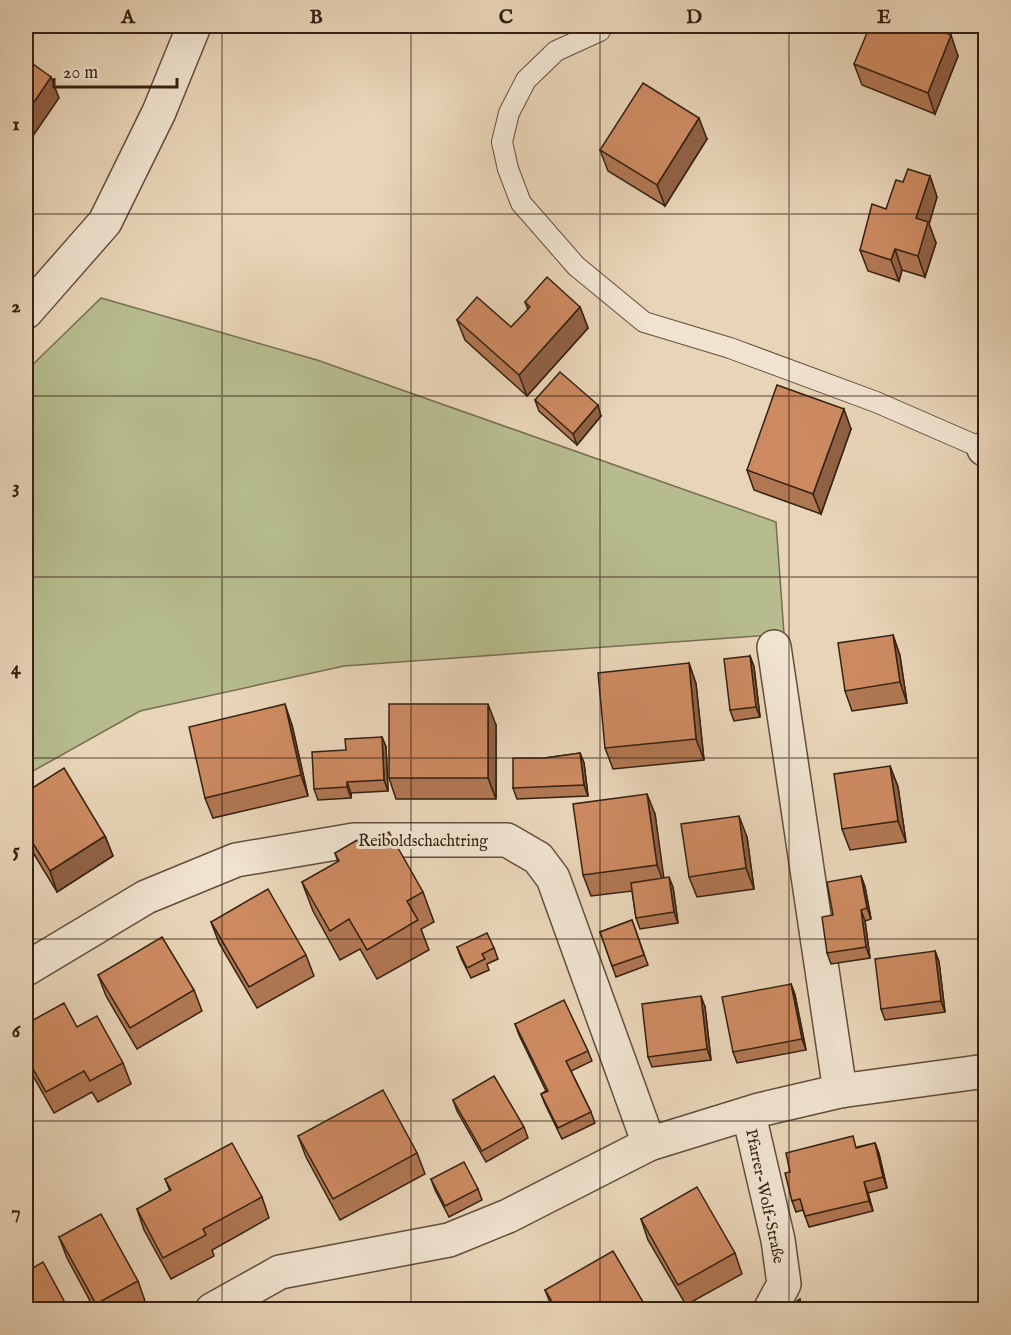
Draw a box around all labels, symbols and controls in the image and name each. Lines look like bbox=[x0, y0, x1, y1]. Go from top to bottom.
text: A bbox=[120, 5, 136, 30]
text: B bbox=[309, 5, 323, 30]
text: C bbox=[499, 5, 513, 30]
text: D bbox=[686, 5, 702, 30]
text: E bbox=[877, 5, 891, 30]
scale bar bbox=[54, 51, 177, 89]
text: 20 m bbox=[63, 62, 98, 85]
text: 1 bbox=[12, 112, 20, 137]
text: 2 bbox=[11, 294, 21, 319]
text: 3 bbox=[12, 475, 20, 500]
text: 4 bbox=[11, 656, 22, 681]
street label: Reiboldschachtring bbox=[358, 832, 488, 852]
text: 5 bbox=[12, 838, 20, 863]
text: 6 bbox=[12, 1019, 22, 1044]
street label: Pfarrer-Wolf-Straße bbox=[740, 1127, 788, 1266]
text: 7 bbox=[11, 1200, 21, 1225]

